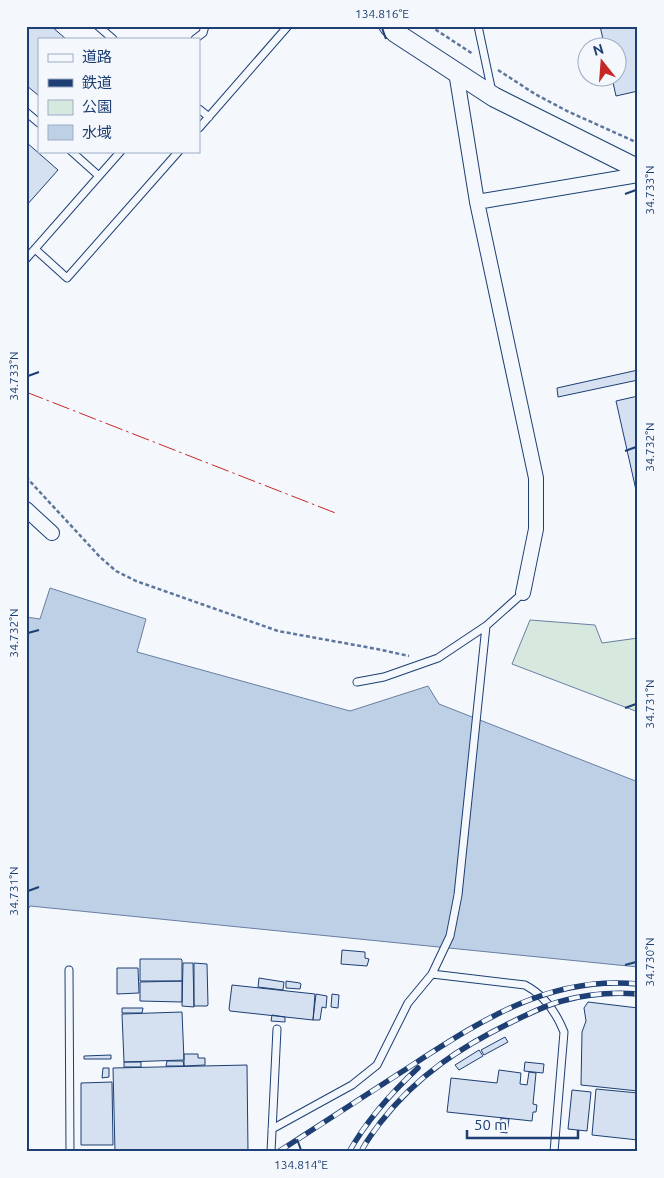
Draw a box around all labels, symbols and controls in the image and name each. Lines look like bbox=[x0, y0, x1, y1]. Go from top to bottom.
text: 134.816°E bbox=[355, 7, 409, 20]
legend bbox=[38, 38, 200, 152]
north arrow bbox=[576, 38, 626, 88]
text: N bbox=[591, 40, 606, 59]
text: 道路 bbox=[82, 48, 112, 65]
text: 鉄道 bbox=[82, 74, 112, 91]
text: 公園 bbox=[82, 98, 112, 115]
text: 水域 bbox=[82, 124, 112, 141]
text: 34.733°N bbox=[643, 165, 656, 215]
text: 34.733°N bbox=[7, 351, 20, 401]
text: 34.732°N bbox=[643, 422, 656, 472]
text: 34.732°N bbox=[7, 608, 20, 658]
text: 34.731°N bbox=[643, 679, 656, 729]
text: 34.731°N bbox=[7, 866, 20, 916]
text: 34.730°N bbox=[643, 937, 656, 987]
scale bar bbox=[467, 1108, 578, 1140]
text: 50 m bbox=[474, 1116, 507, 1133]
text: 134.814°E bbox=[274, 1158, 328, 1171]

